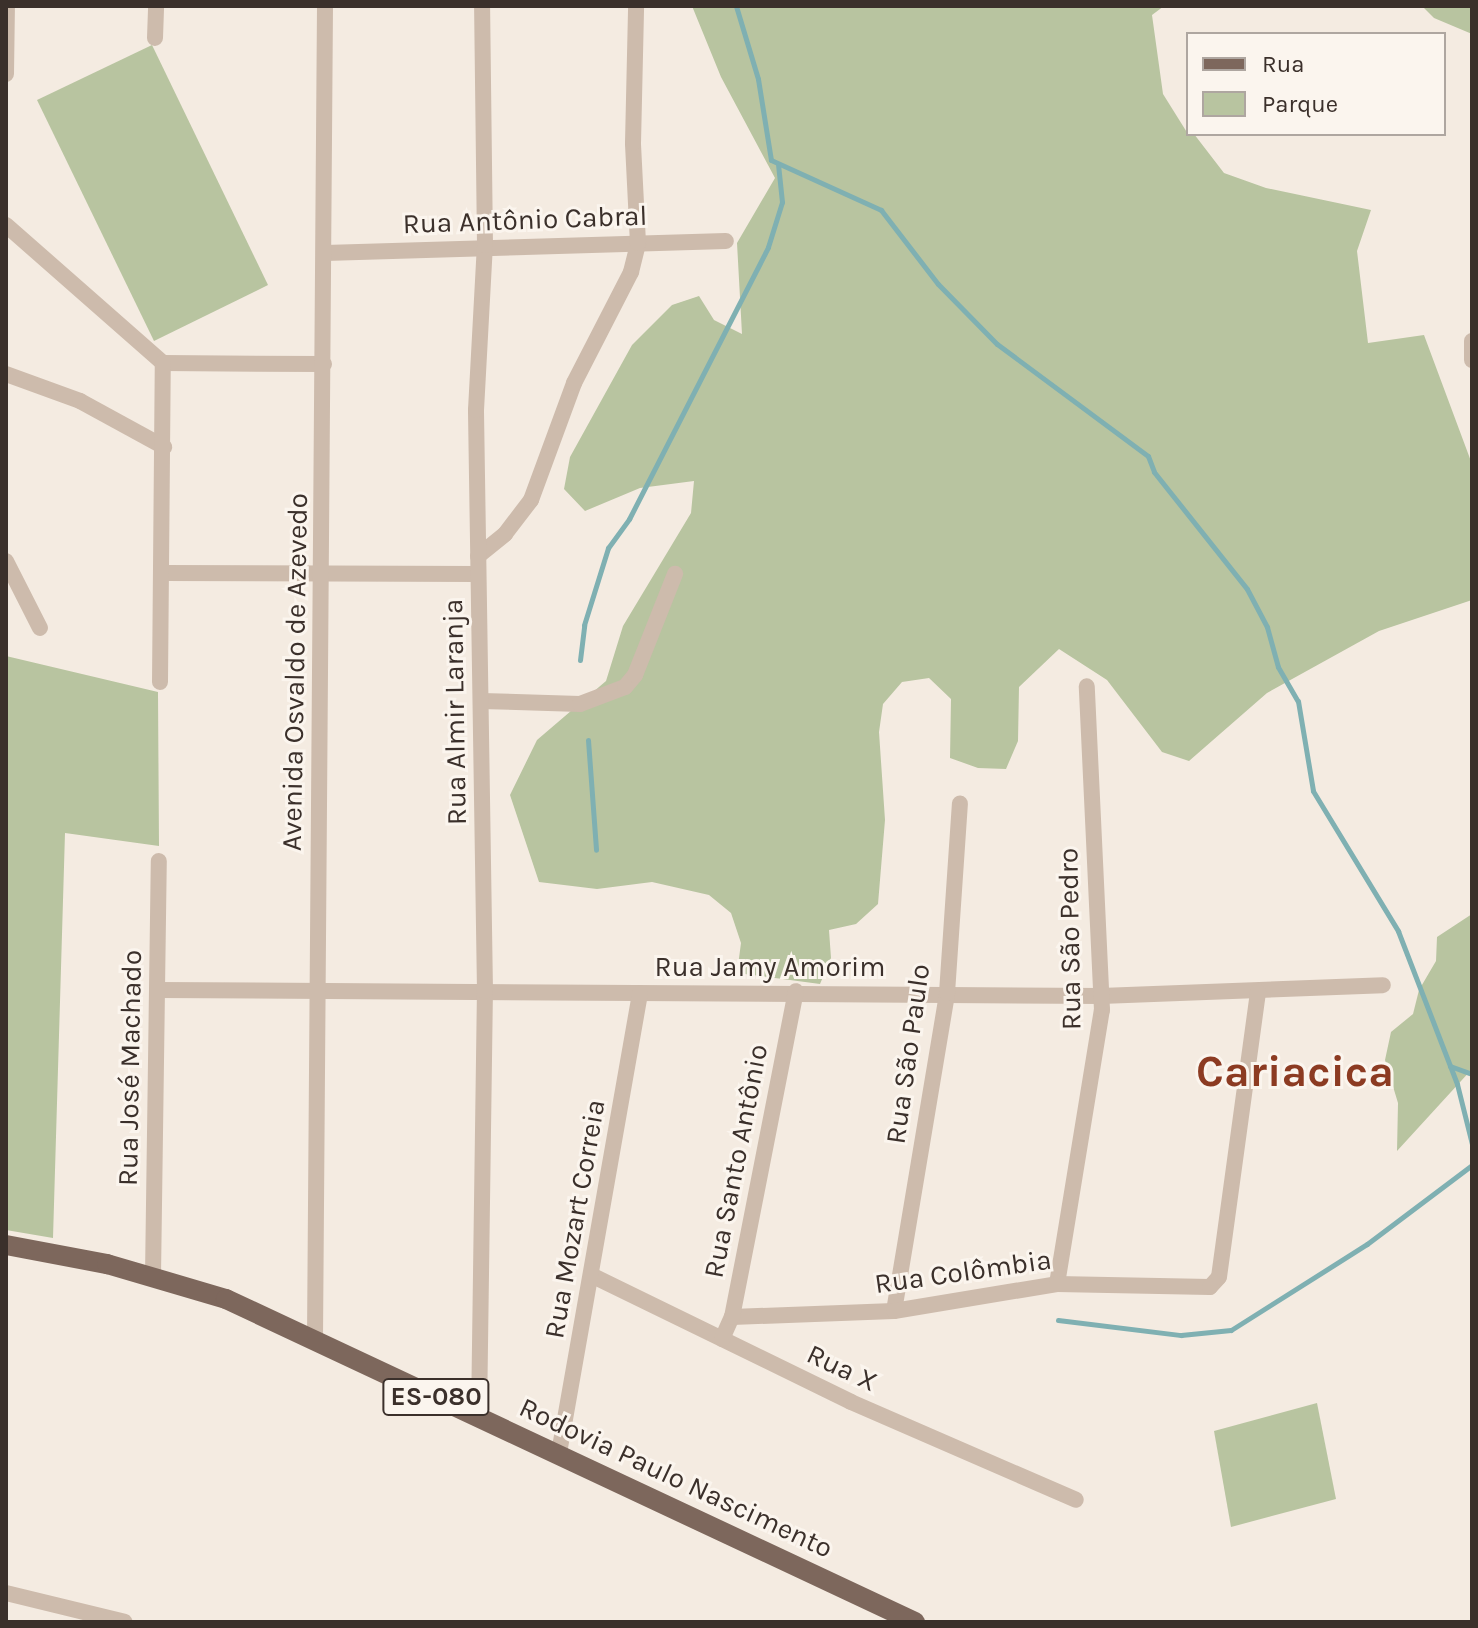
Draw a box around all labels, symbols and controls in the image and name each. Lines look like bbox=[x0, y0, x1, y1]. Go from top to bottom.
legend bbox=[1186, 32, 1446, 136]
text: Rua bbox=[1262, 50, 1304, 78]
text: Parque bbox=[1262, 90, 1338, 118]
street label: Rua Antônio Cabral bbox=[402, 199, 648, 241]
street label: Avenida Osvaldo de Azevedo bbox=[275, 493, 315, 851]
street label: Rua Almir Laranja bbox=[436, 598, 474, 826]
street label: Rua São Pedro bbox=[1052, 848, 1088, 1030]
street label: Rua José Machado bbox=[111, 950, 149, 1186]
street label: Rua Jamy Amorim bbox=[655, 950, 885, 984]
street label: Rua São Paulo bbox=[879, 962, 937, 1146]
street label: Rua Santo Antônio bbox=[697, 1041, 775, 1281]
district label: Cariacica bbox=[1196, 1046, 1394, 1098]
street label: Rua Mozart Correia bbox=[537, 1097, 613, 1341]
street label: Rua Colômbia bbox=[872, 1243, 1054, 1301]
street label: Rua X bbox=[801, 1337, 883, 1399]
road number: ES-080 bbox=[382, 1375, 490, 1419]
street label: Rodovia Paulo Nascimento bbox=[514, 1391, 838, 1565]

